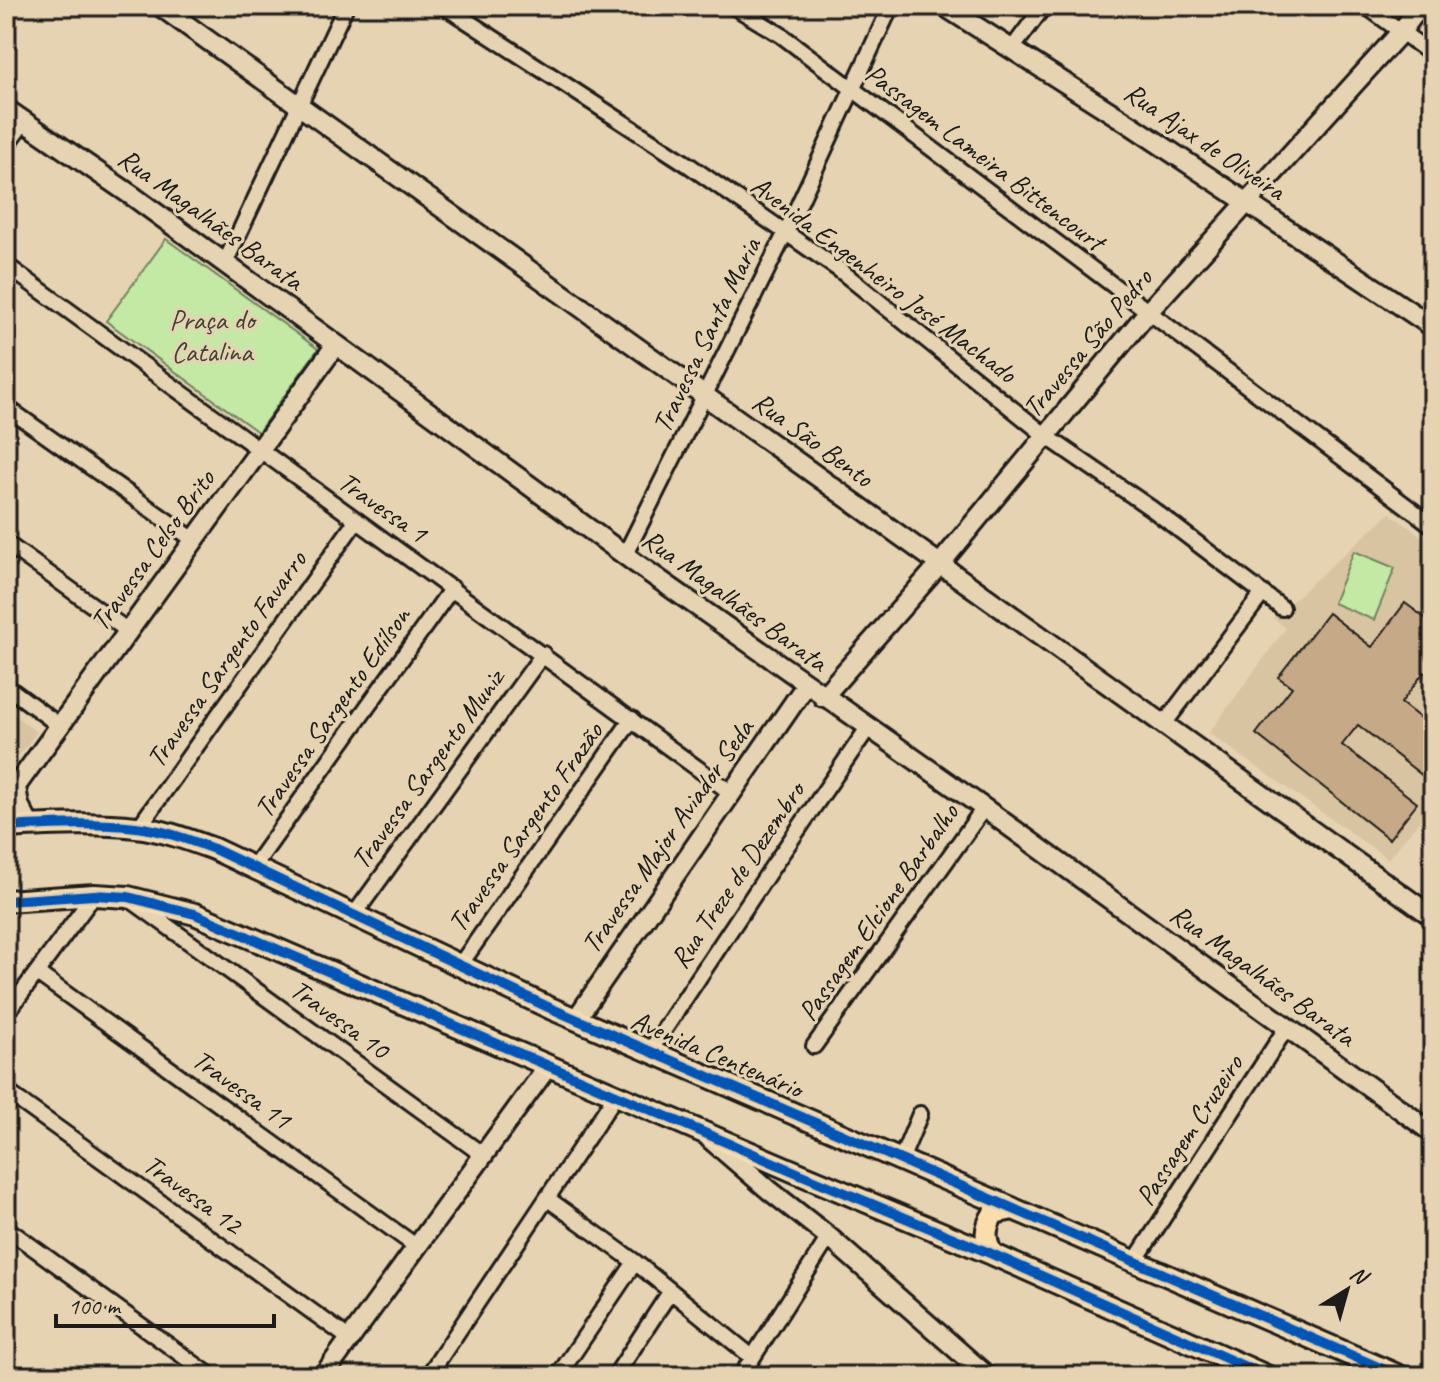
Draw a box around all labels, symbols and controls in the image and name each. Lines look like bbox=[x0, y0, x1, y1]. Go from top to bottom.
street label: Passagem Lameira Bittencourt bbox=[859, 56, 1114, 261]
street label: Rua Ajax de Oliveira bbox=[1118, 74, 1294, 209]
street label: Rua Magalhães Barata bbox=[112, 140, 312, 299]
street label: Avenida Engenheiro José Machado bbox=[744, 168, 1025, 392]
street label: Travessa Santa Maria bbox=[644, 230, 769, 438]
street label: Travessa São Pedro bbox=[1014, 260, 1161, 425]
park label: Praça do Catalina bbox=[169, 302, 258, 369]
street label: Rua São Bento bbox=[746, 384, 882, 496]
street label: Travessa Celso Brito bbox=[82, 461, 223, 637]
street label: Travessa 1 bbox=[332, 464, 436, 551]
street label: Rua Magalhães Barata bbox=[636, 521, 836, 680]
street label: Travessa Sargento Favarro bbox=[138, 542, 315, 774]
street label: Travessa Sargento Edílson bbox=[246, 599, 419, 824]
street label: Travessa Sargento Muniz bbox=[343, 660, 513, 876]
street label: Travessa Major Aviador Seda bbox=[573, 711, 762, 960]
street label: Travessa Sargento Frazão bbox=[440, 714, 612, 938]
street label: Rua Treze de Dezembro bbox=[662, 773, 814, 975]
street label: Passagem Elcione Barbalho bbox=[790, 795, 967, 1027]
street label: Rua Magalhães Barata bbox=[1164, 896, 1364, 1055]
street label: Travessa 10 bbox=[284, 971, 398, 1068]
street label: Avenida Centenário bbox=[626, 1002, 811, 1107]
street label: Travessa 11 bbox=[186, 1041, 299, 1137]
street label: Passagem Cruzeiro bbox=[1127, 1046, 1252, 1212]
street label: Travessa 12 bbox=[137, 1146, 251, 1243]
north arrow bbox=[1307, 1250, 1387, 1330]
text: N bbox=[1345, 1260, 1375, 1292]
scale bar bbox=[56, 1278, 274, 1328]
text: 100 m bbox=[68, 1291, 122, 1321]

